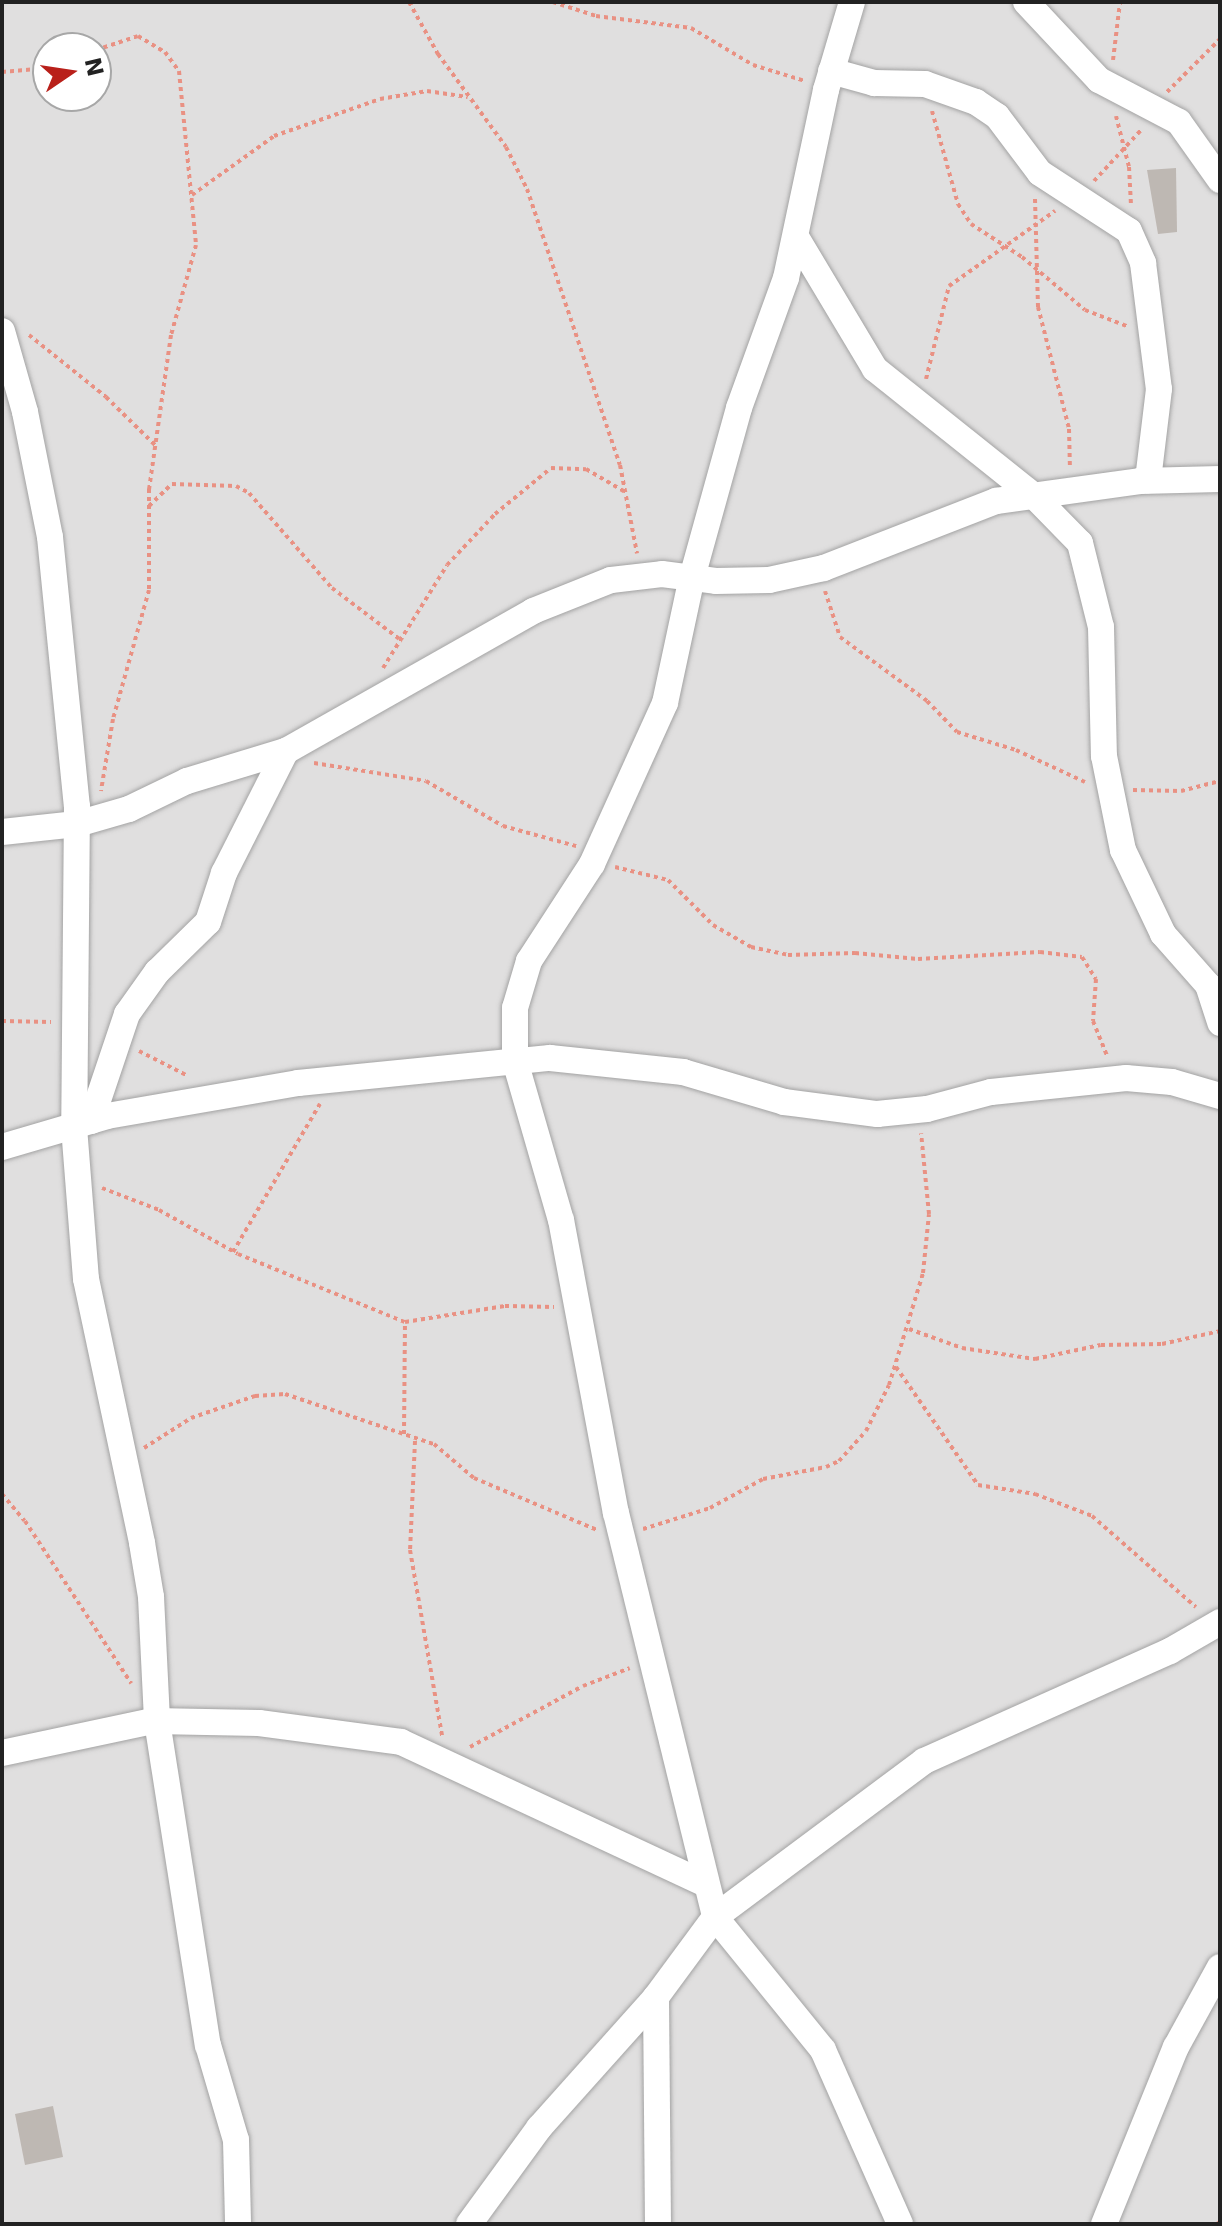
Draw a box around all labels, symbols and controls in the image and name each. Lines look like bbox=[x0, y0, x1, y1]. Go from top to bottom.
north arrow bbox=[32, 32, 112, 112]
text: N bbox=[80, 55, 108, 79]

